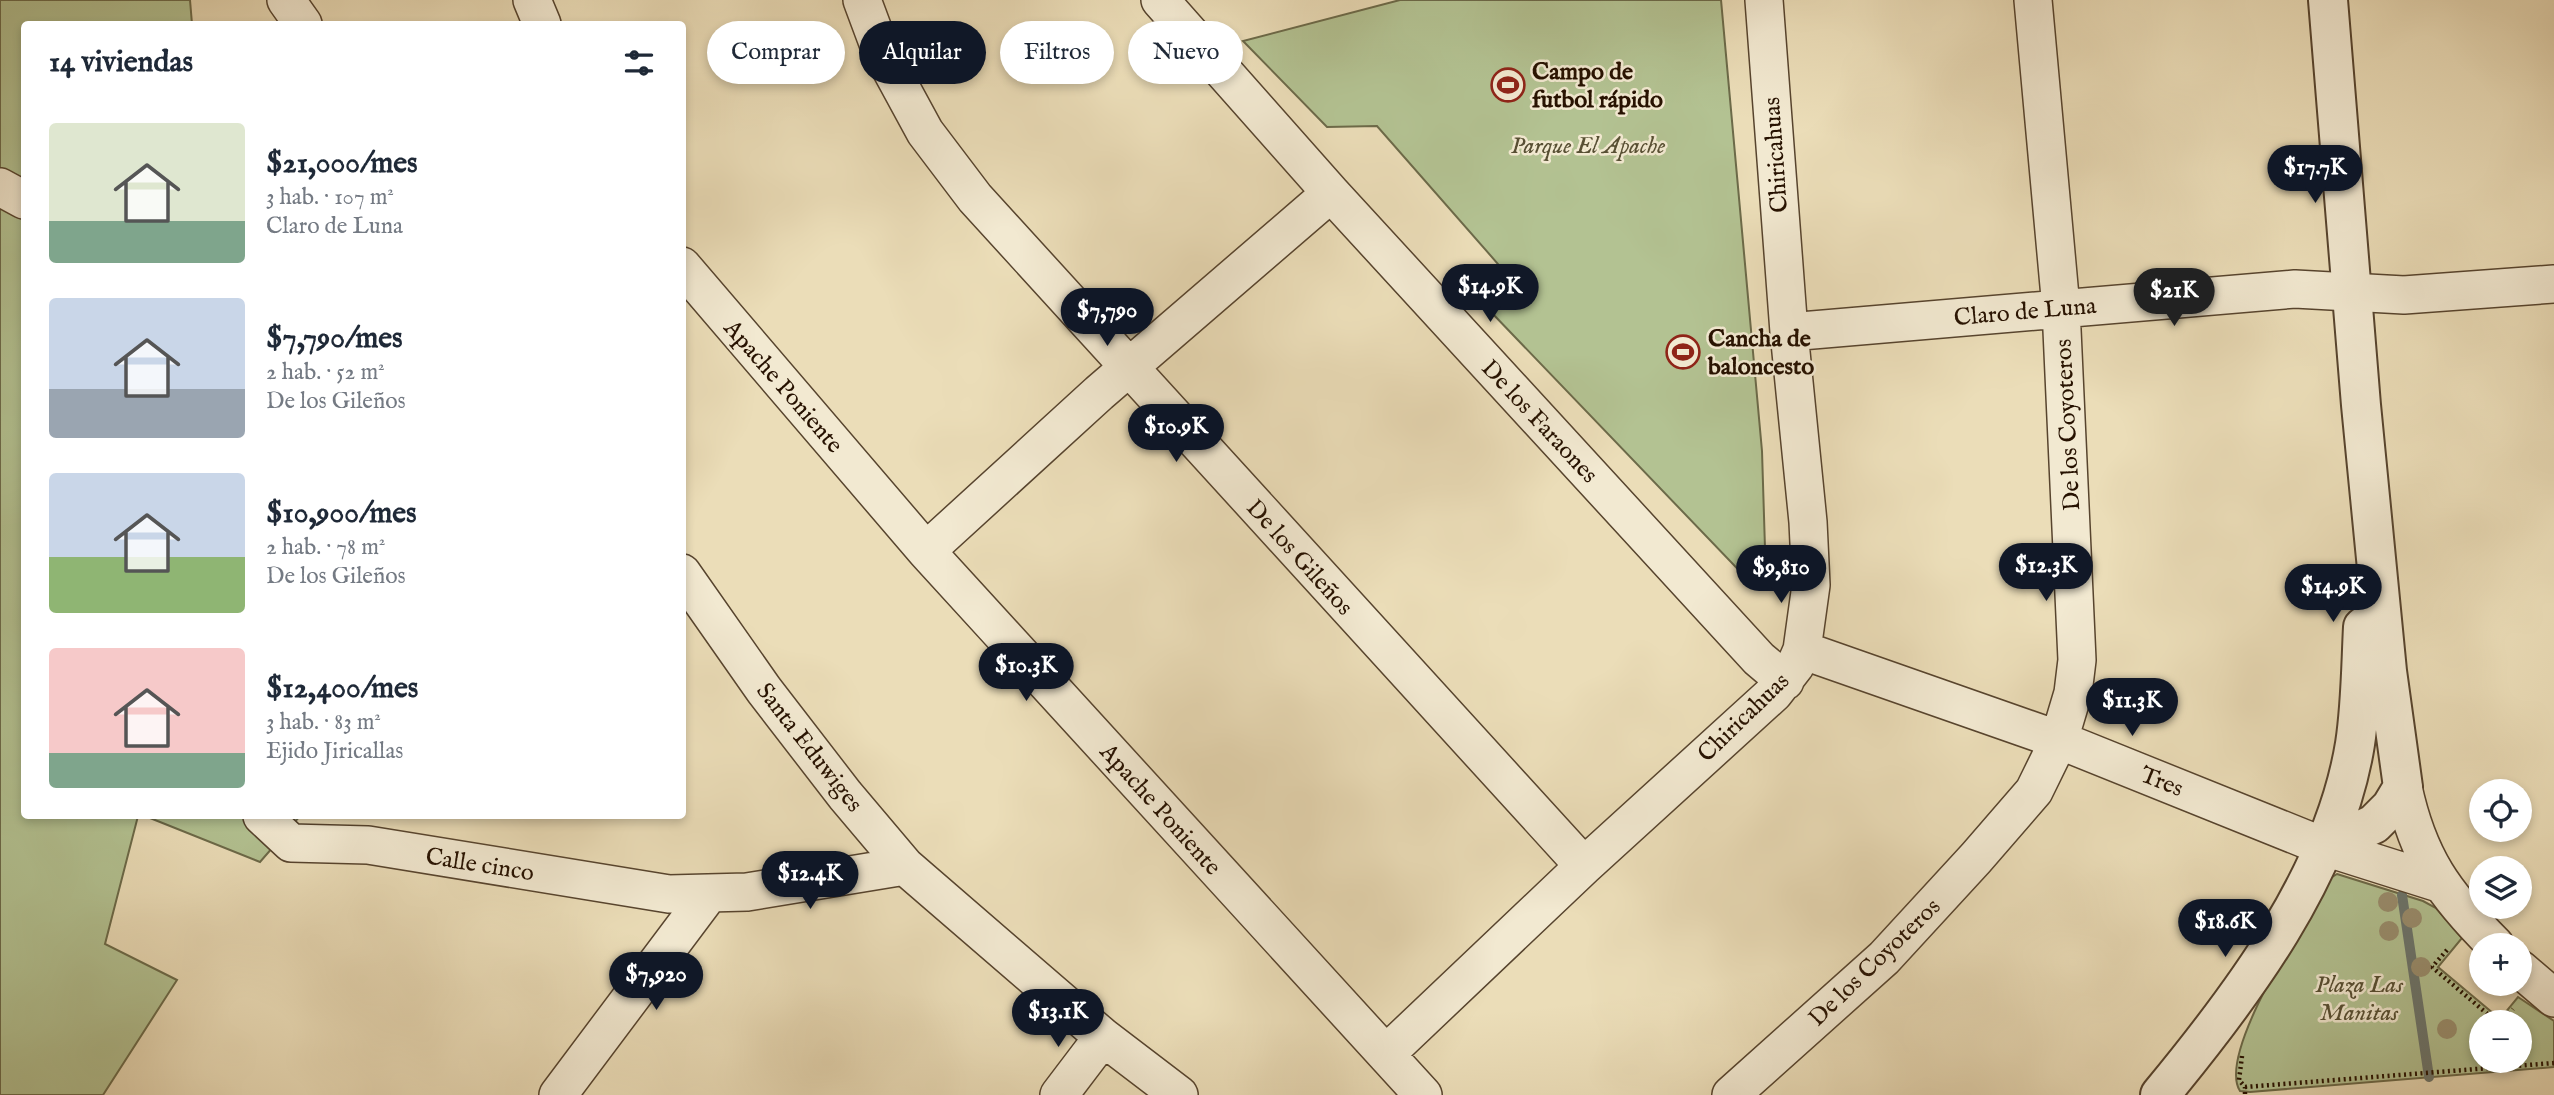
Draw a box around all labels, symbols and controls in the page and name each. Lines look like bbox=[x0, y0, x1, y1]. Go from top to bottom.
chip: Comprar bbox=[707, 21, 845, 84]
chip: Alquilar bbox=[859, 21, 986, 84]
chip: Filtros bbox=[1000, 21, 1114, 84]
chip: Nuevo bbox=[1128, 21, 1243, 84]
text: 14 viviendas bbox=[49, 44, 193, 82]
icon: filters bbox=[620, 44, 658, 82]
place label: Campo de futbol rápido bbox=[1532, 57, 1663, 116]
sports icon: Campo de futbol rápido bbox=[1489, 66, 1527, 104]
street label: Chiricahuas bbox=[1757, 96, 1796, 214]
park label: Parque El Apache bbox=[1511, 131, 1665, 162]
text: $21,000/mes bbox=[266, 145, 418, 183]
pin: $17.7K bbox=[2258, 146, 2372, 205]
icon: home bbox=[105, 151, 189, 235]
text: $17.7K bbox=[2283, 153, 2347, 182]
text: 3 hab. · 107 m² bbox=[266, 183, 394, 212]
text: Claro de Luna bbox=[266, 212, 403, 241]
pin: $14.9K bbox=[1433, 264, 1547, 324]
pin: $21K bbox=[2133, 268, 2215, 328]
text: $14.9K bbox=[1458, 272, 1522, 301]
text: $21K bbox=[2150, 276, 2198, 305]
pin: $7,790 bbox=[1050, 288, 1164, 348]
street label: Claro de Luna bbox=[1953, 291, 2098, 334]
text: $7,790 bbox=[1077, 296, 1137, 325]
street label: Apache Poniente bbox=[716, 313, 849, 460]
text: $7,790/mes bbox=[266, 320, 403, 358]
place label: Cancha de baloncesto bbox=[1707, 324, 1814, 383]
icon: home bbox=[105, 326, 189, 410]
sports icon: Cancha de baloncesto bbox=[1664, 333, 1702, 371]
street label: De los Coyoteros bbox=[2049, 338, 2088, 512]
street label: De los Faraones bbox=[1474, 354, 1604, 490]
text: 2 hab. · 52 m² bbox=[266, 358, 385, 387]
text: De los Gileños bbox=[266, 387, 406, 416]
pin: $10.9K bbox=[1119, 405, 1233, 464]
text: $10.9K bbox=[1144, 412, 1208, 441]
street label: De los Gileños bbox=[1239, 493, 1359, 623]
text: $10,900/mes bbox=[266, 495, 417, 533]
icon: home bbox=[105, 501, 189, 585]
text: 2 hab. · 78 m² bbox=[266, 533, 385, 562]
pin: $12.3K bbox=[1989, 544, 2103, 603]
pin: $9,810 bbox=[1724, 546, 1838, 605]
text: $12.3K bbox=[2015, 551, 2077, 580]
text: $9,810 bbox=[1752, 553, 1810, 582]
text: De los Gileños bbox=[266, 562, 406, 591]
pin: $14.9K bbox=[2276, 564, 2390, 624]
text: $14.9K bbox=[2301, 572, 2365, 601]
pin: $10.3K bbox=[969, 644, 1083, 703]
text: $10.3K bbox=[995, 651, 1057, 680]
street label: Chiricahuas bbox=[1692, 667, 1797, 770]
text: $12,400/mes bbox=[266, 670, 418, 708]
icon: home bbox=[105, 676, 189, 760]
street label: Santa Eduwiges bbox=[749, 677, 869, 819]
pin: $11.3K bbox=[2075, 678, 2189, 738]
text: $11.3K bbox=[2102, 686, 2162, 715]
text: 3 hab. · 83 m² bbox=[266, 708, 381, 737]
text: Ejido Jiricallas bbox=[266, 737, 403, 766]
street label: Apache Poniente bbox=[1092, 737, 1227, 883]
street label: Tres bbox=[2135, 760, 2188, 805]
map controls bbox=[2469, 779, 2532, 1073]
button: locate bbox=[2469, 779, 2532, 842]
street label: Calle cinco bbox=[423, 842, 536, 889]
pin: $12.4K bbox=[753, 852, 867, 911]
button: layers bbox=[2469, 856, 2532, 919]
text: $12.4K bbox=[777, 859, 843, 888]
street label: De los Coyoteros bbox=[1802, 892, 1948, 1034]
pin: $18.6K bbox=[2168, 900, 2282, 959]
text: $18.6K bbox=[2194, 907, 2256, 936]
button: + bbox=[2469, 933, 2532, 996]
pin: $7,920 bbox=[599, 953, 713, 1012]
text: $7,920 bbox=[625, 960, 687, 989]
park label: Plaza Las Manitas bbox=[2315, 970, 2404, 1029]
pin: $13.1K bbox=[1001, 990, 1115, 1049]
text: $13.1K bbox=[1028, 997, 1088, 1026]
button: − bbox=[2469, 1010, 2532, 1073]

